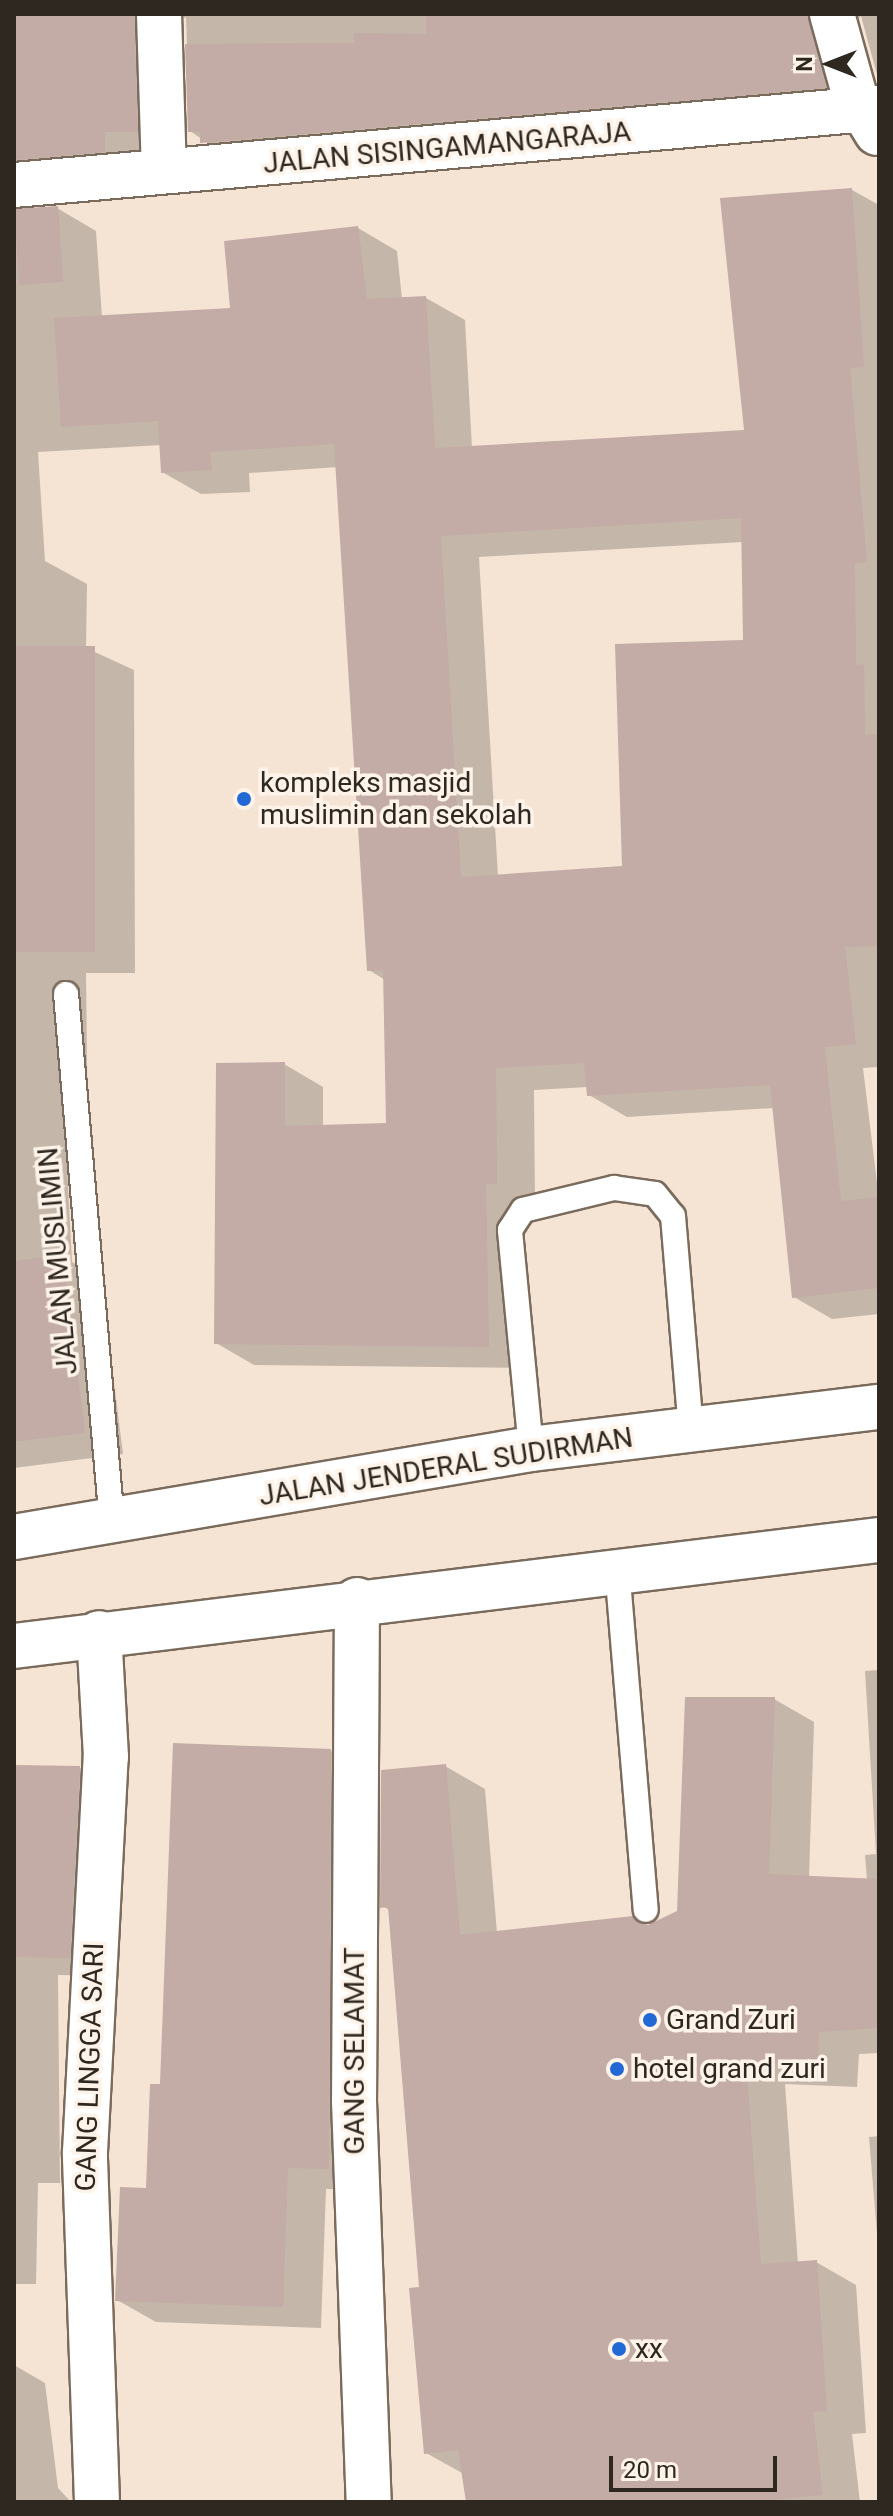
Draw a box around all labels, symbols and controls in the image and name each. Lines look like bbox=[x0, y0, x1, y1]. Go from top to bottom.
north arrow bbox=[789, 24, 869, 104]
text: N bbox=[792, 56, 817, 72]
street label: JALAN SISINGAMANGARAJA bbox=[262, 115, 632, 181]
place label: kompleks masjid muslimin dan sekolah bbox=[260, 766, 532, 832]
marker: kompleks masjid muslimin dan sekolah bbox=[235, 790, 253, 808]
street label: JALAN MUSLIMIN bbox=[31, 1146, 85, 1376]
street label: JALAN JENDERAL SUDIRMAN bbox=[257, 1421, 635, 1513]
street label: GANG LINGGA SARI bbox=[69, 1942, 111, 2192]
street label: GANG SELAMAT bbox=[338, 1947, 372, 2155]
place label: Grand Zuri bbox=[666, 2003, 796, 2037]
marker: Grand Zuri bbox=[641, 2011, 659, 2029]
place label: hotel grand zuri bbox=[633, 2052, 826, 2086]
marker: hotel grand zuri bbox=[608, 2060, 626, 2078]
place label: xx bbox=[635, 2332, 663, 2366]
marker: xx bbox=[610, 2340, 628, 2358]
scale bar bbox=[613, 2440, 781, 2490]
text: 20 m bbox=[623, 2456, 677, 2484]

